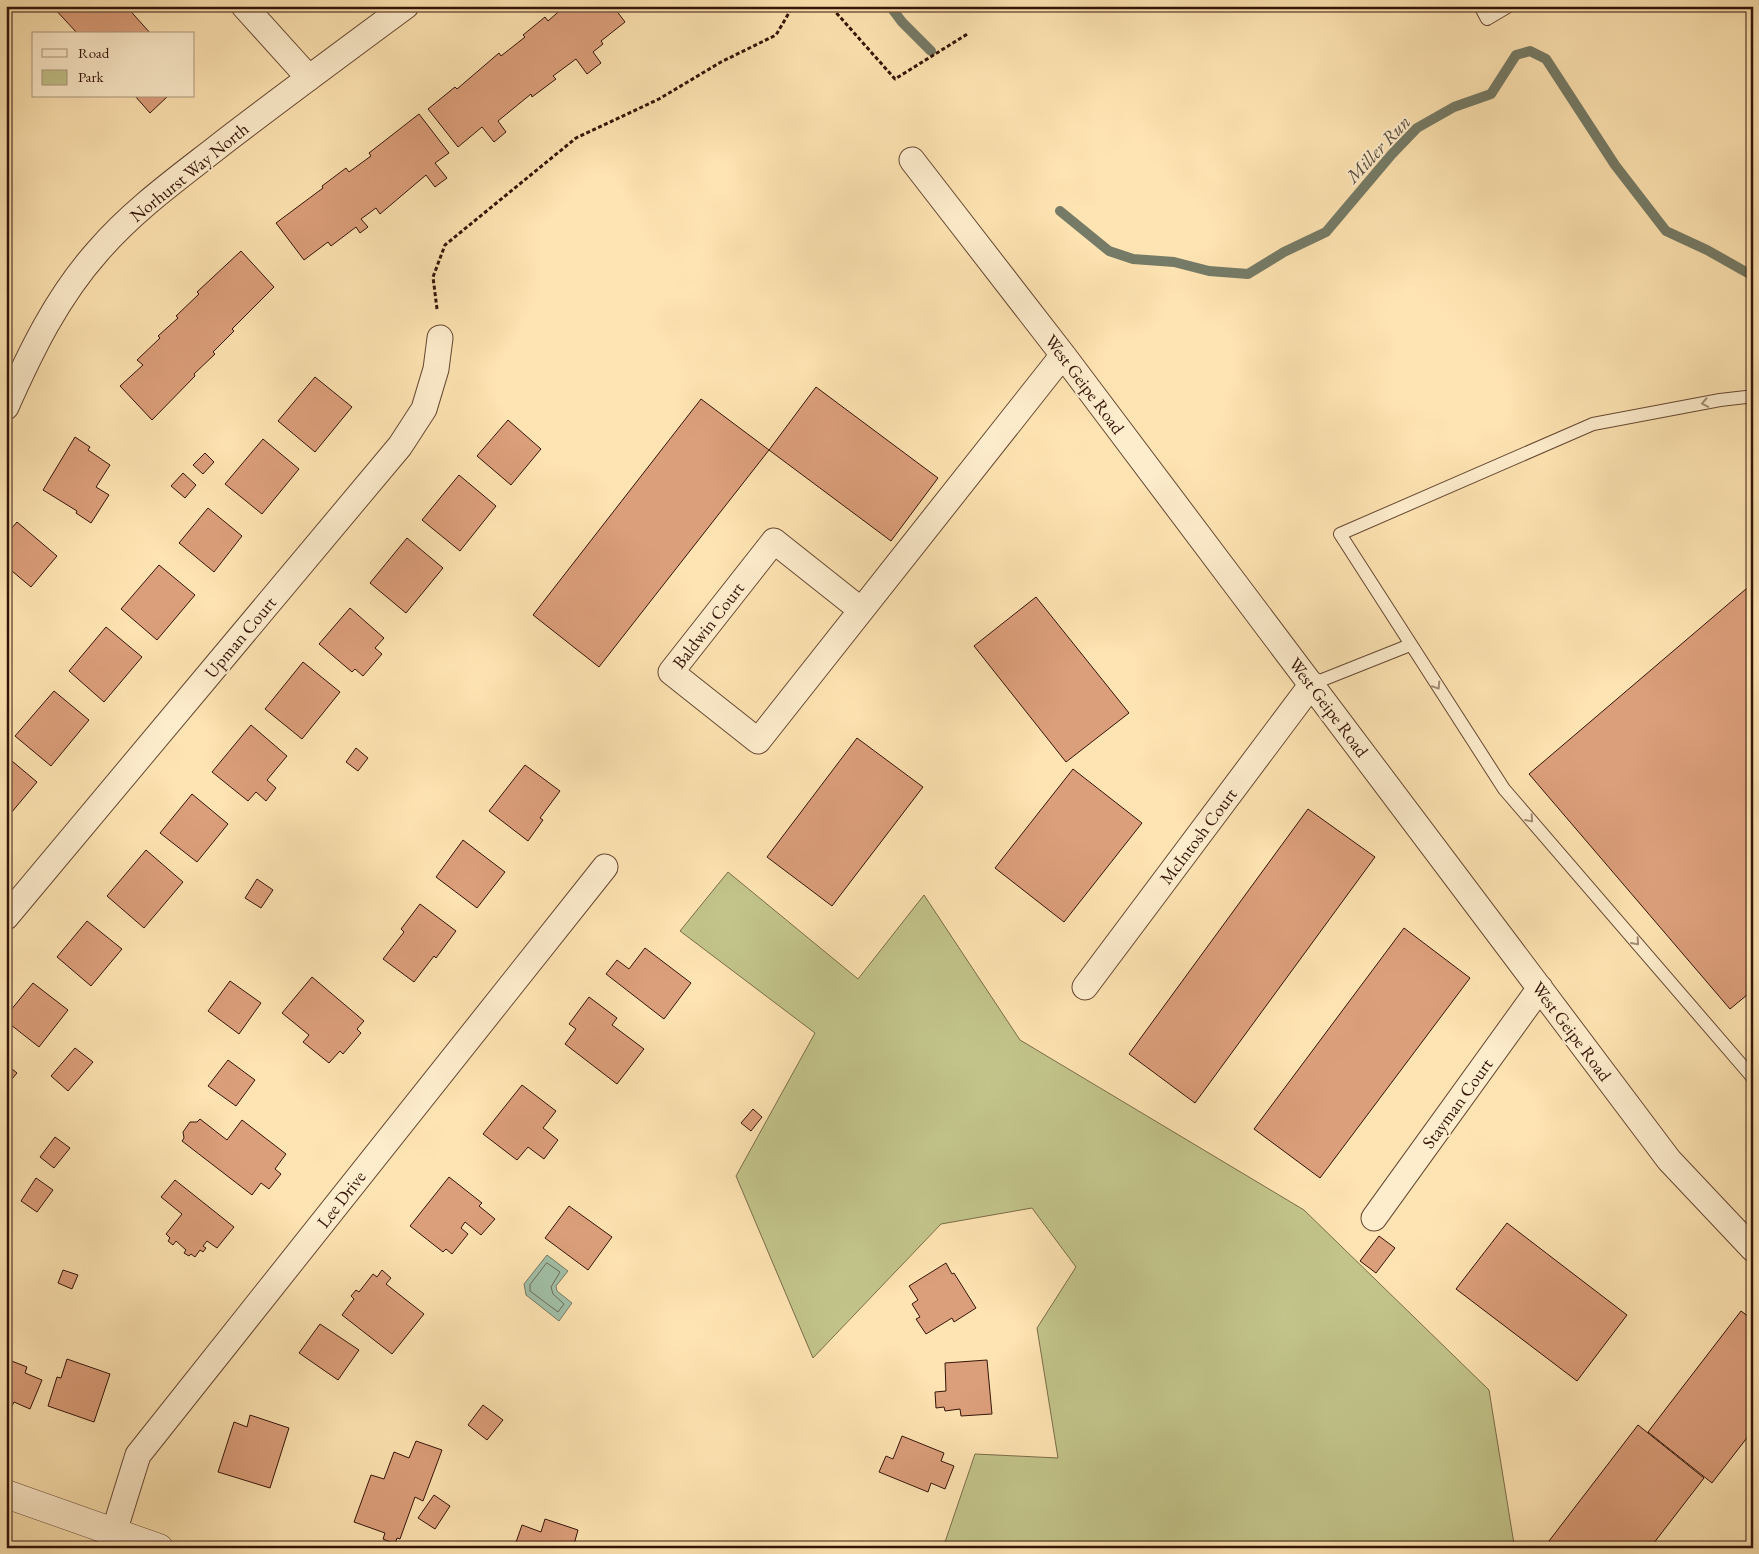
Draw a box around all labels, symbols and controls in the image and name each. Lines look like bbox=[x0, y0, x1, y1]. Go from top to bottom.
legend bbox=[32, 32, 195, 98]
text: Road bbox=[78, 43, 110, 62]
text: Park bbox=[78, 67, 105, 86]
water label: Miller Run bbox=[1339, 110, 1416, 189]
street label: Norhurst Way North bbox=[125, 117, 253, 227]
street label: West Geipe Road bbox=[1040, 330, 1131, 439]
one-way arrow bbox=[1700, 397, 1709, 408]
street label: Baldwin Court bbox=[667, 577, 749, 673]
street label: Upman Court bbox=[199, 591, 281, 683]
street label: West Geipe Road bbox=[1284, 653, 1375, 762]
one-way arrow bbox=[1431, 680, 1440, 690]
street label: McIntosh Court bbox=[1154, 783, 1242, 889]
one-way arrow bbox=[1524, 813, 1532, 822]
one-way arrow bbox=[1630, 937, 1639, 946]
street label: West Geipe Road bbox=[1527, 977, 1618, 1086]
street label: Stayman Court bbox=[1417, 1053, 1498, 1153]
street label: Lee Drive bbox=[311, 1166, 371, 1232]

